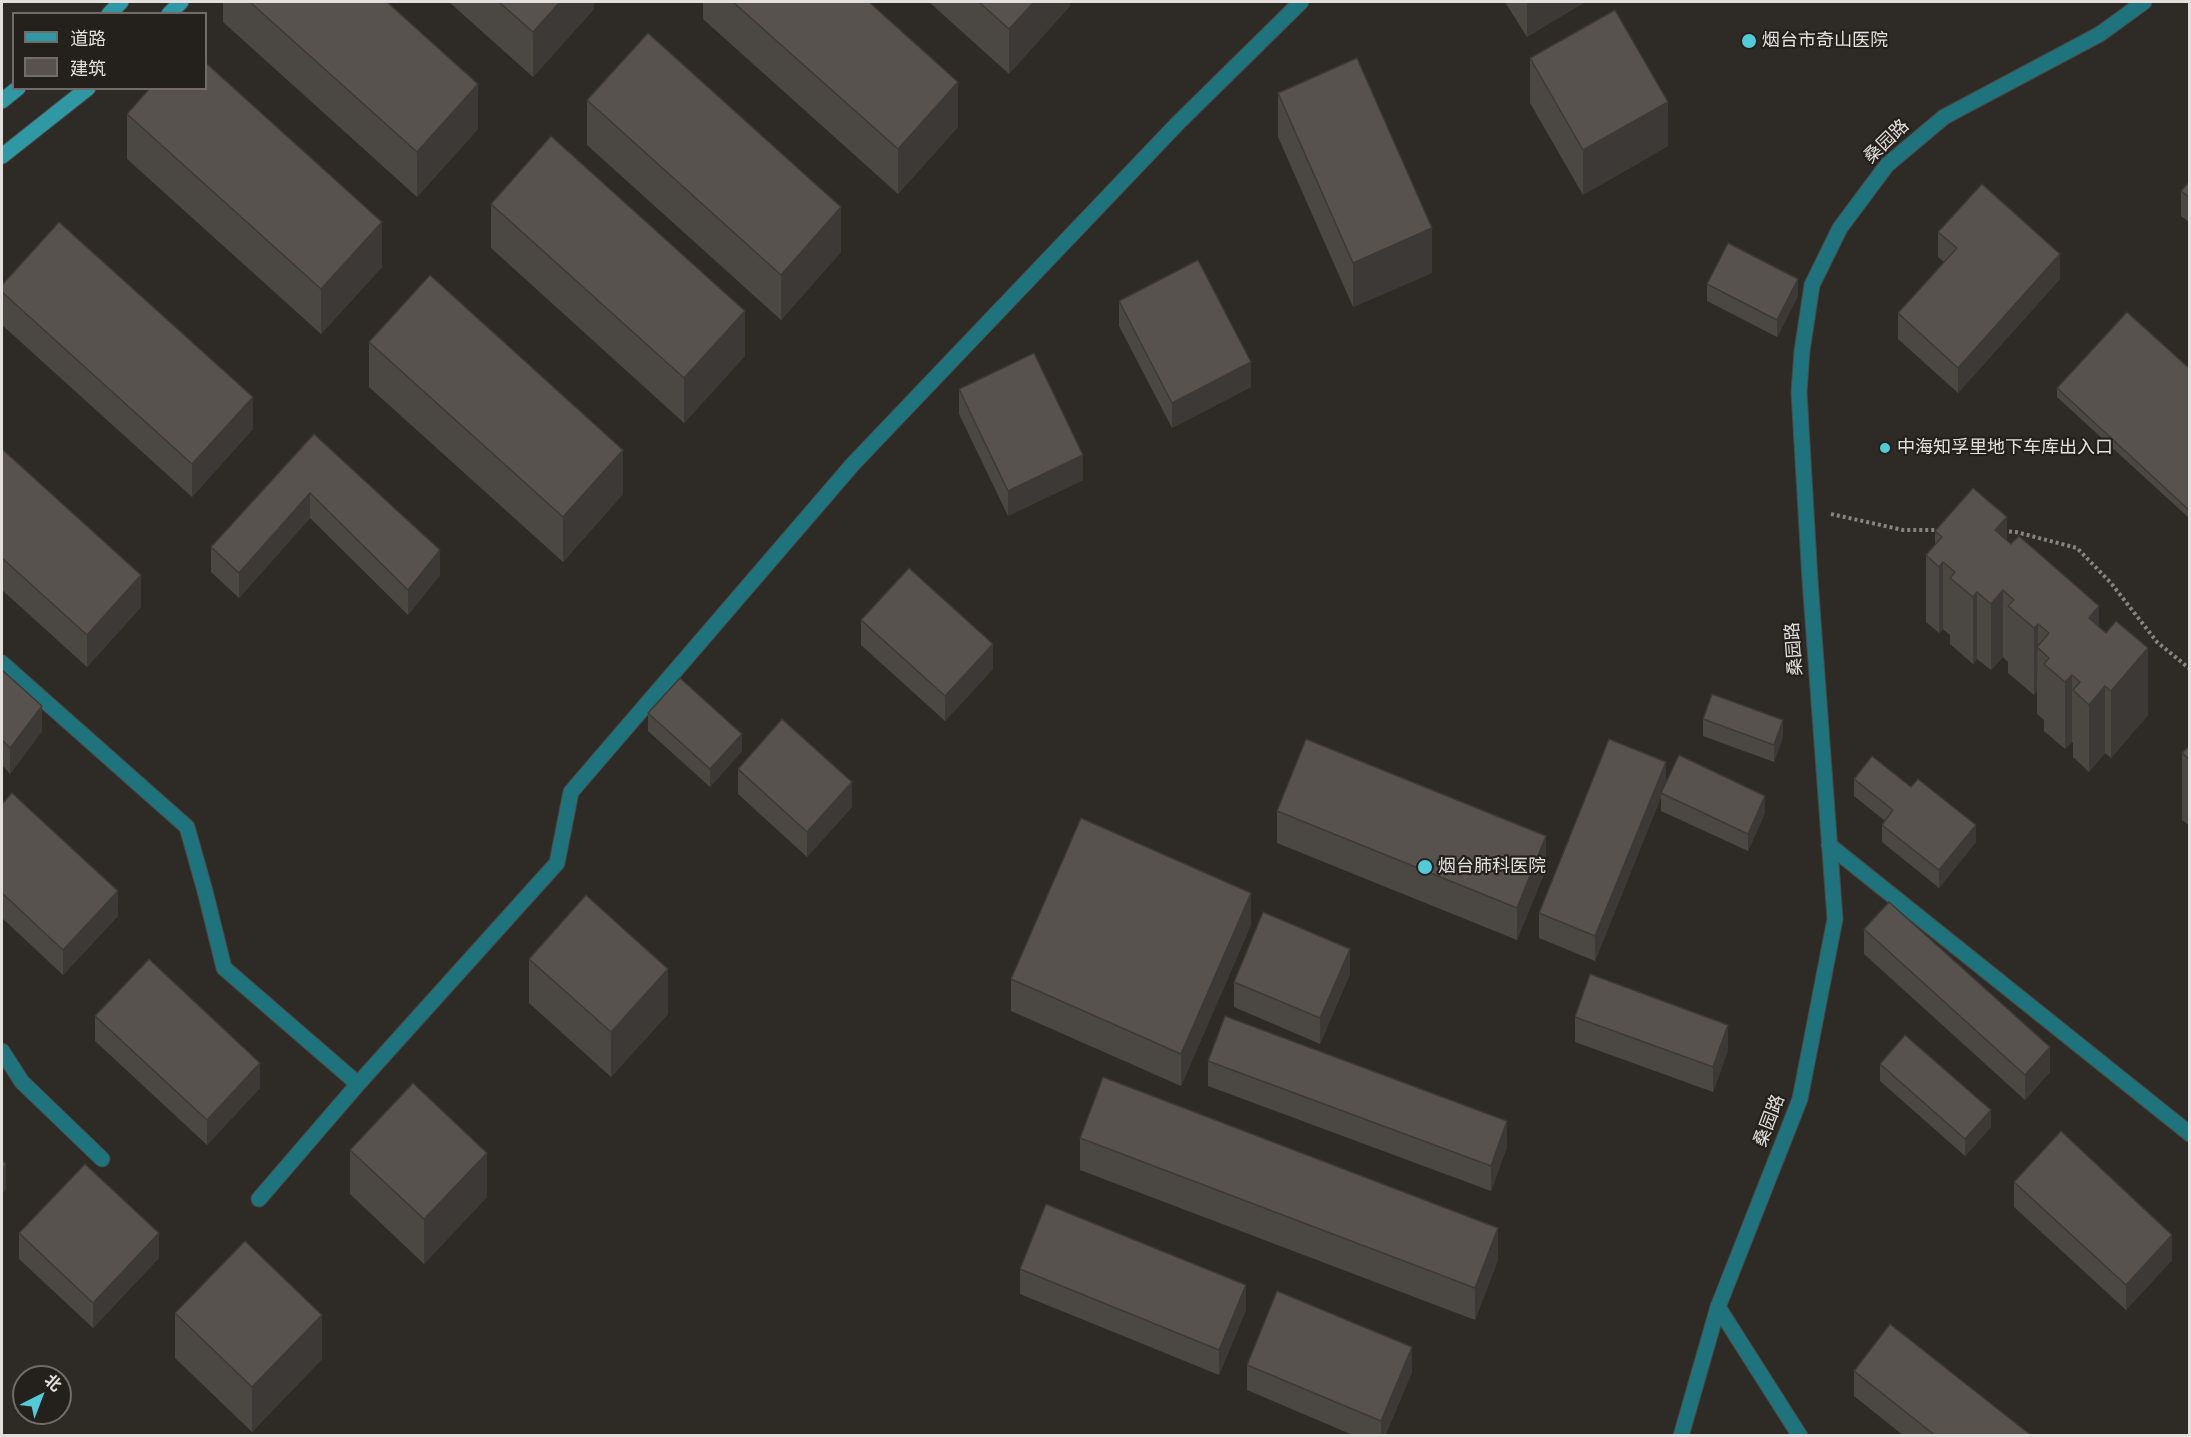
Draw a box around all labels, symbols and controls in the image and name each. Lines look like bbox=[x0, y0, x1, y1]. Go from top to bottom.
legend bbox=[12, 12, 207, 90]
text: 道路 bbox=[70, 28, 106, 50]
place label: 烟台市奇山医院 bbox=[1762, 30, 1888, 52]
marker: 烟台市奇山医院 bbox=[1740, 32, 1758, 50]
text: 建筑 bbox=[70, 58, 106, 80]
street label: 桑园路 bbox=[1860, 115, 1914, 169]
place label: 中海知孚里地下车库出入口 bbox=[1897, 437, 2113, 459]
marker: 中海知孚里地下车库出入口 bbox=[1878, 441, 1892, 455]
street label: 桑园路 bbox=[1782, 621, 1808, 677]
place label: 烟台肺科医院 bbox=[1438, 856, 1546, 878]
marker: 烟台肺科医院 bbox=[1416, 858, 1434, 876]
street label: 桑园路 bbox=[1750, 1092, 1790, 1150]
north arrow bbox=[12, 1365, 72, 1425]
text: 北 bbox=[40, 1370, 65, 1396]

